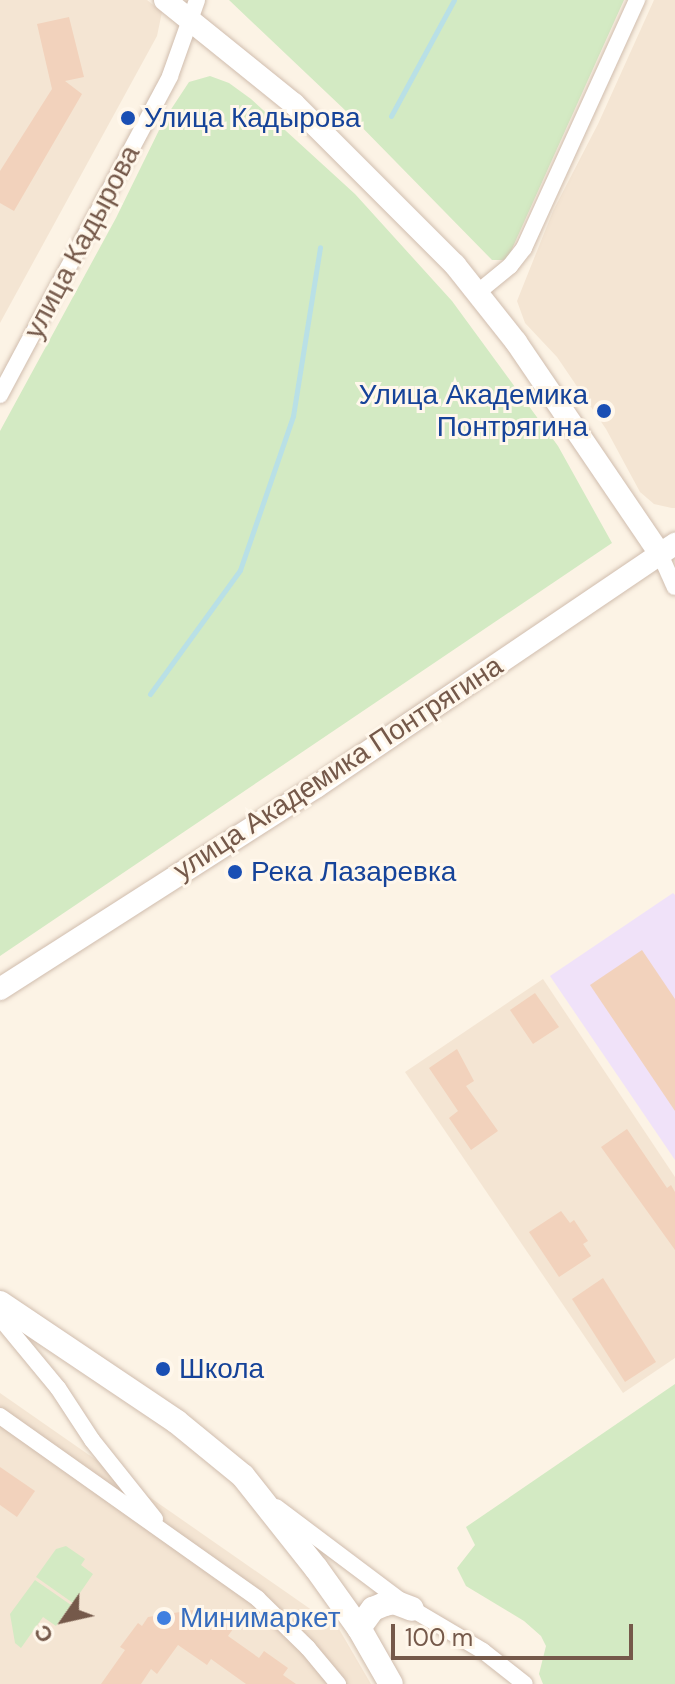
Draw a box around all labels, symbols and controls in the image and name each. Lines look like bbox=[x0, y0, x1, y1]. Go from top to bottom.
place label: Улица Кадырова bbox=[144, 101, 361, 135]
marker: Улица Кадырова bbox=[119, 109, 137, 127]
street label: улица Кадырова bbox=[17, 140, 147, 344]
place label: Улица Академика Понтрягина bbox=[359, 378, 588, 444]
marker: Улица Академика Понтрягина bbox=[595, 402, 613, 420]
street label: улица Академика Понтрягина bbox=[167, 649, 509, 887]
place label: Река Лазаревка bbox=[251, 855, 456, 889]
marker: Река Лазаревка bbox=[226, 863, 244, 881]
place label: Школа bbox=[179, 1352, 264, 1386]
marker: Школа bbox=[154, 1360, 172, 1378]
north arrow bbox=[24, 1580, 104, 1660]
place label: Минимаркет bbox=[180, 1601, 340, 1635]
scale bar bbox=[395, 1608, 637, 1658]
marker: Минимаркет bbox=[155, 1609, 173, 1627]
text: С bbox=[27, 1619, 60, 1648]
text: 100 m bbox=[405, 1622, 473, 1653]

